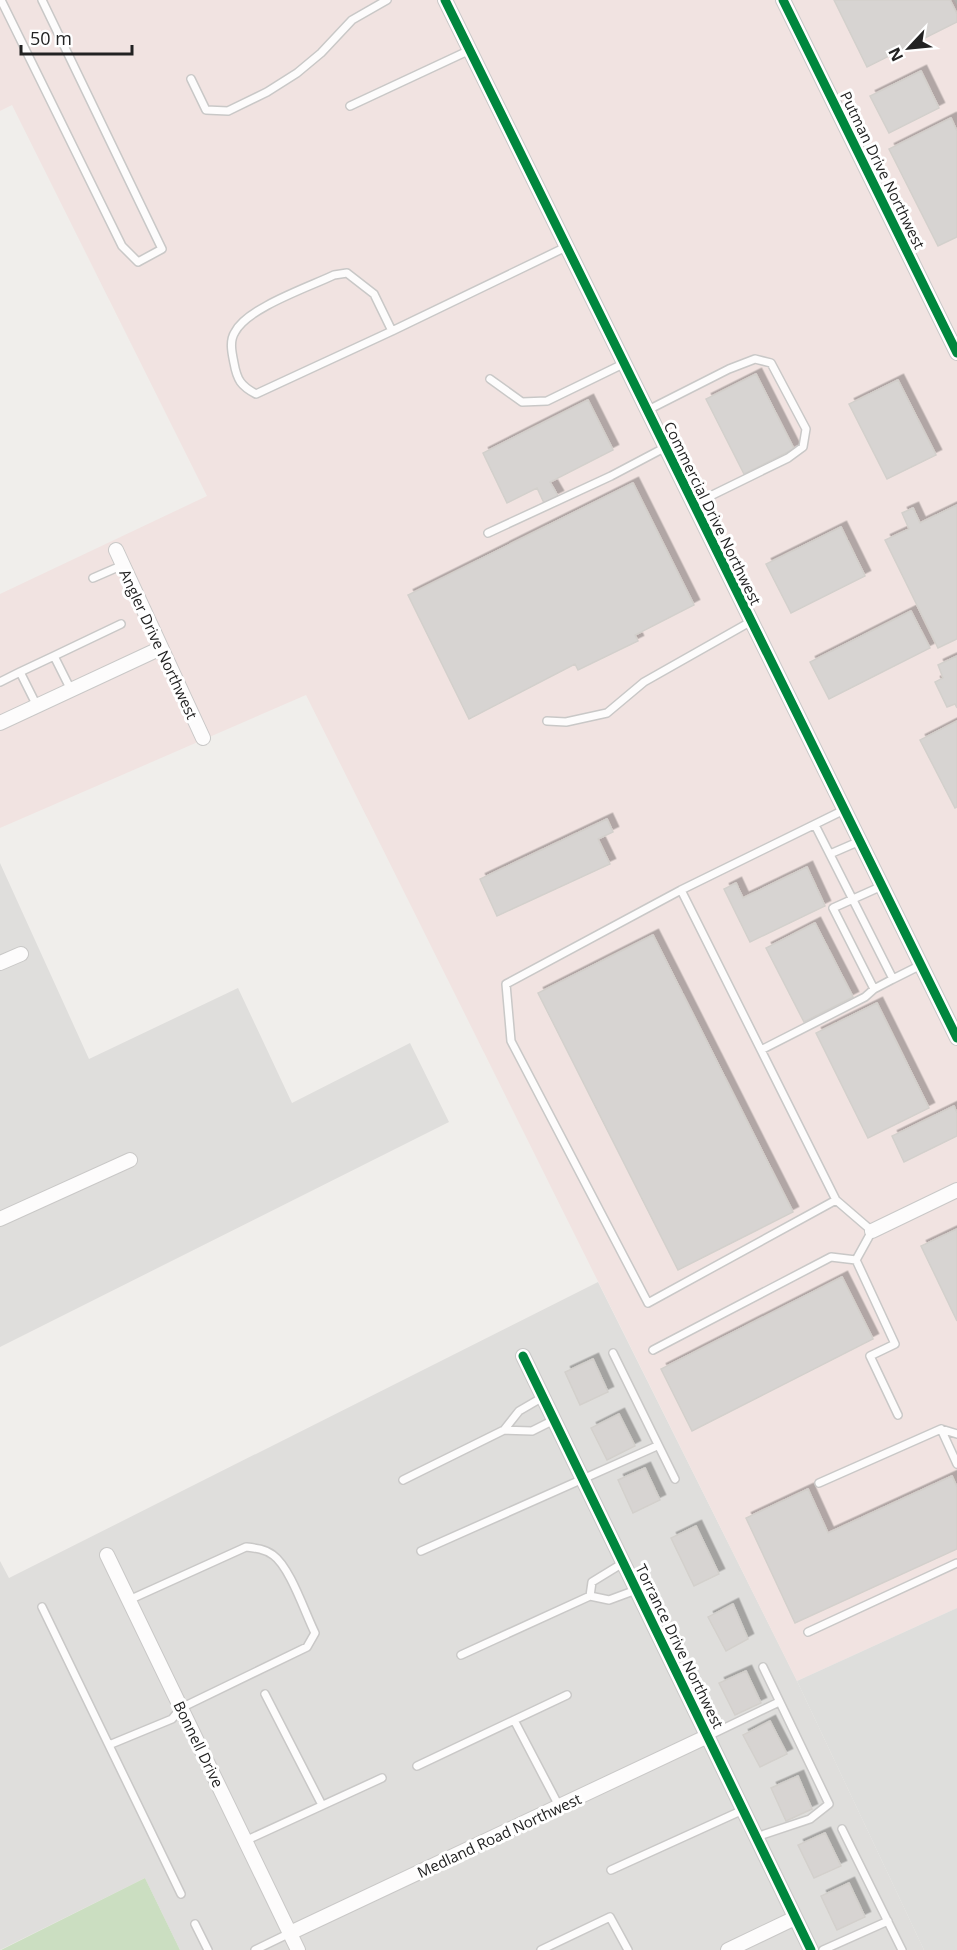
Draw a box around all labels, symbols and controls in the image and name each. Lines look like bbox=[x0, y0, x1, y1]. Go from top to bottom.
scale bar bbox=[21, 18, 132, 56]
north arrow bbox=[879, 18, 939, 78]
text: 50 m bbox=[30, 26, 72, 50]
text: N bbox=[883, 44, 908, 65]
street label: Putman Drive Northwest bbox=[836, 88, 930, 252]
street label: Commercial Drive Northwest bbox=[660, 418, 766, 608]
street label: Angler Drive Northwest bbox=[115, 566, 203, 722]
street label: Torrance Drive Northwest bbox=[631, 1560, 729, 1732]
street label: Bonnell Drive bbox=[169, 1697, 229, 1791]
street label: Medland Road Northwest bbox=[414, 1788, 584, 1882]

